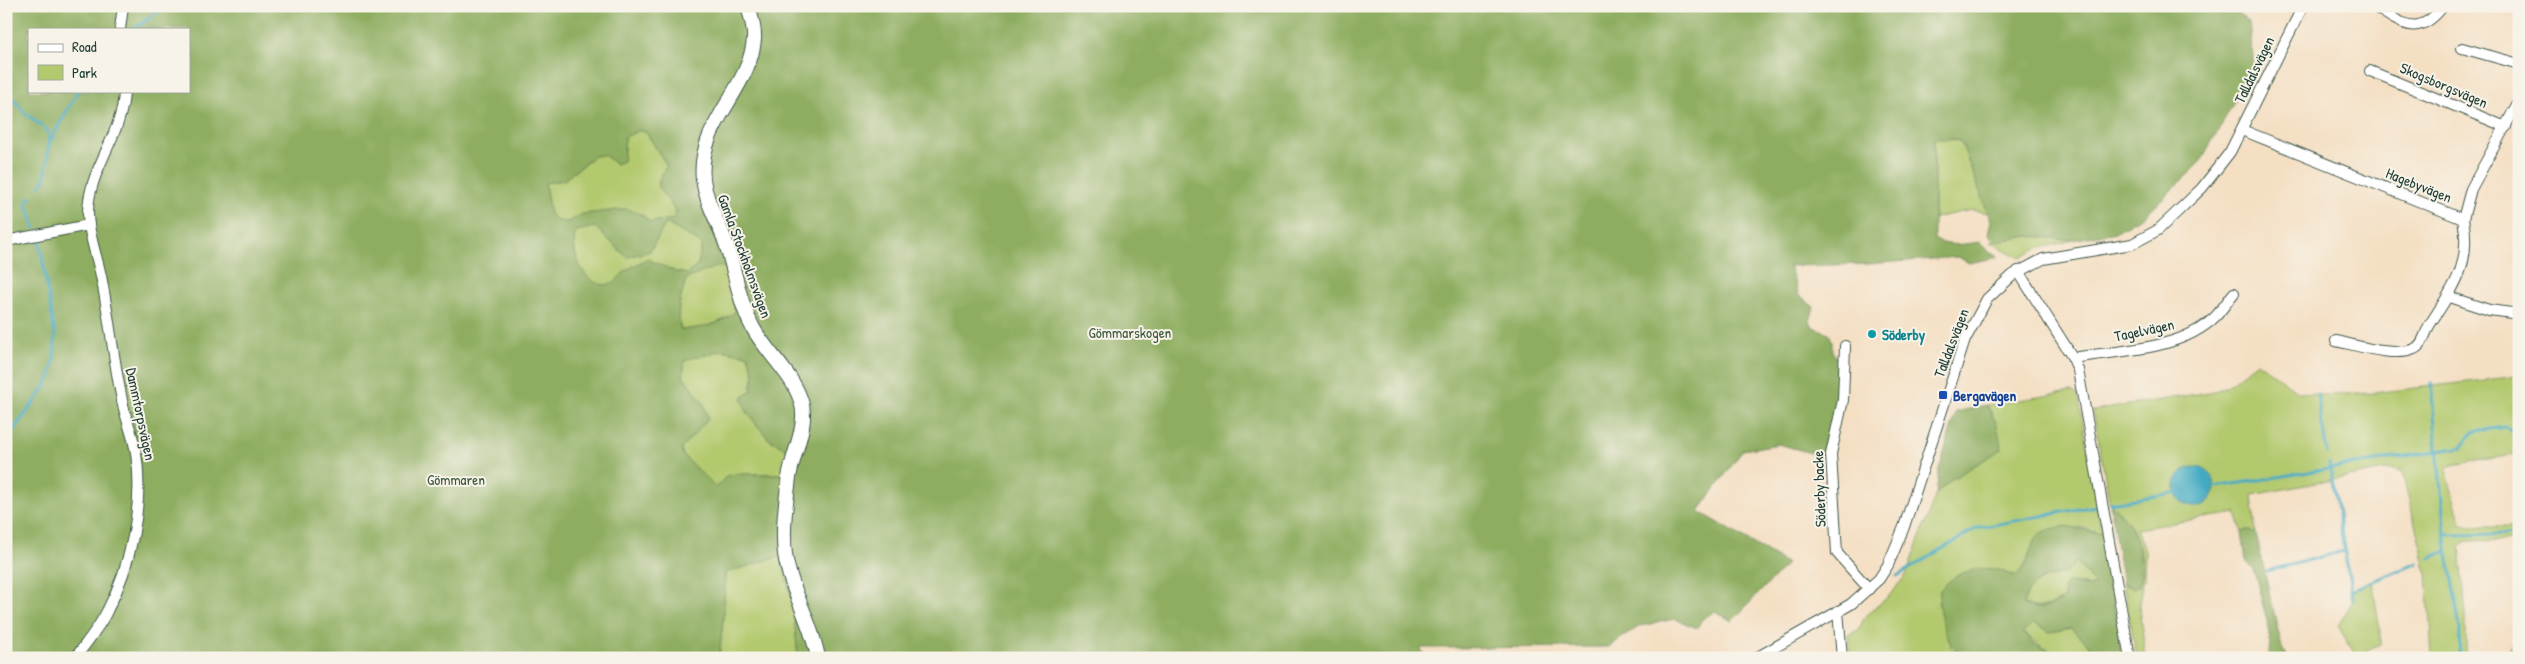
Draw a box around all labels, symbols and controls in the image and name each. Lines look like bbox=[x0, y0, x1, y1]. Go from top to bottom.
legend bbox=[28, 28, 190, 92]
street label: Talldalsvägen bbox=[2229, 33, 2279, 107]
text: Road bbox=[72, 36, 97, 57]
street label: Skogsborgsvägen bbox=[2397, 57, 2491, 113]
text: Park bbox=[72, 62, 97, 83]
street label: Hagebyvägen bbox=[2383, 162, 2455, 208]
street label: Gamla Stockholmsvägen bbox=[713, 191, 777, 321]
street label: Talldalsvägen bbox=[1928, 305, 1974, 380]
street label: Tagelvägen bbox=[2112, 313, 2176, 347]
park label: Gömmarskogen bbox=[1089, 322, 1172, 343]
place label: Söderby bbox=[1882, 324, 1926, 346]
marker: Söderby bbox=[1866, 328, 1878, 340]
street label: Dammtorpsvägen bbox=[121, 366, 161, 462]
place label: Bergavägen bbox=[1953, 385, 2016, 407]
marker: Bergavägen bbox=[1937, 389, 1949, 401]
street label: Söderby backe bbox=[1807, 450, 1831, 528]
park label: Gömmaren bbox=[427, 469, 485, 490]

